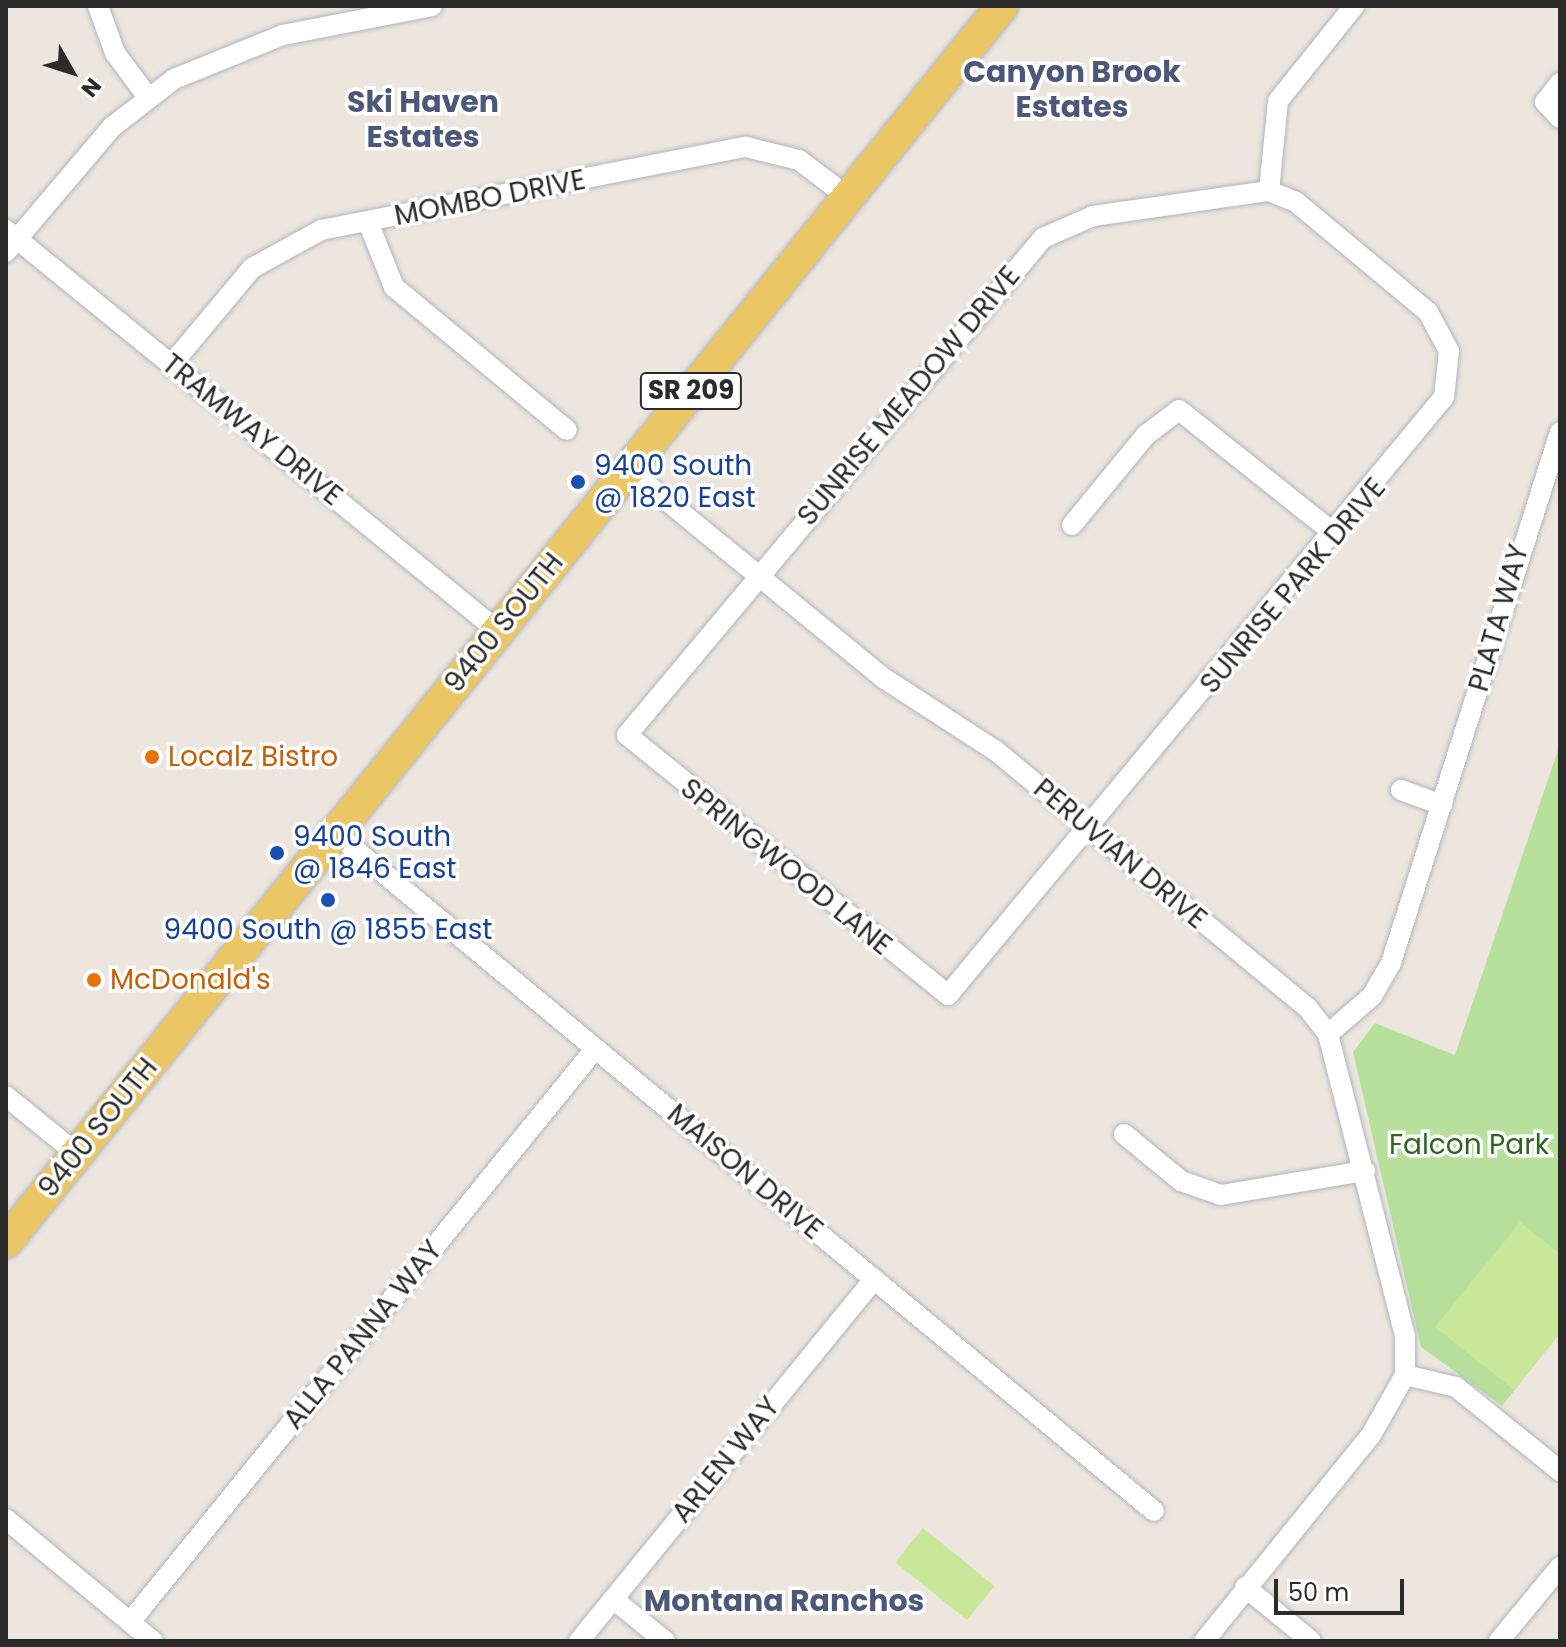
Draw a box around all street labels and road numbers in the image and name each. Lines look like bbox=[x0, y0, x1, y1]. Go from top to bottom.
street label: MOMBO DRIVE bbox=[392, 163, 588, 233]
street label: SUNRISE MEADOW DRIVE bbox=[791, 260, 1027, 532]
street label: TRAMWAY DRIVE bbox=[155, 347, 349, 513]
road number: SR 209 bbox=[639, 369, 743, 413]
street label: SUNRISE PARK DRIVE bbox=[1193, 472, 1393, 700]
street label: PLATA WAY bbox=[1462, 541, 1536, 695]
street label: 9400 SOUTH bbox=[438, 546, 570, 700]
street label: SPRINGWOOD LANE bbox=[674, 772, 898, 962]
street label: PERUVIAN DRIVE bbox=[1027, 772, 1213, 936]
street label: 9400 SOUTH bbox=[32, 1051, 164, 1205]
street label: MAISON DRIVE bbox=[660, 1097, 830, 1247]
street label: ALLA PANNA WAY bbox=[277, 1234, 449, 1436]
street label: ARLEN WAY bbox=[665, 1390, 787, 1530]

